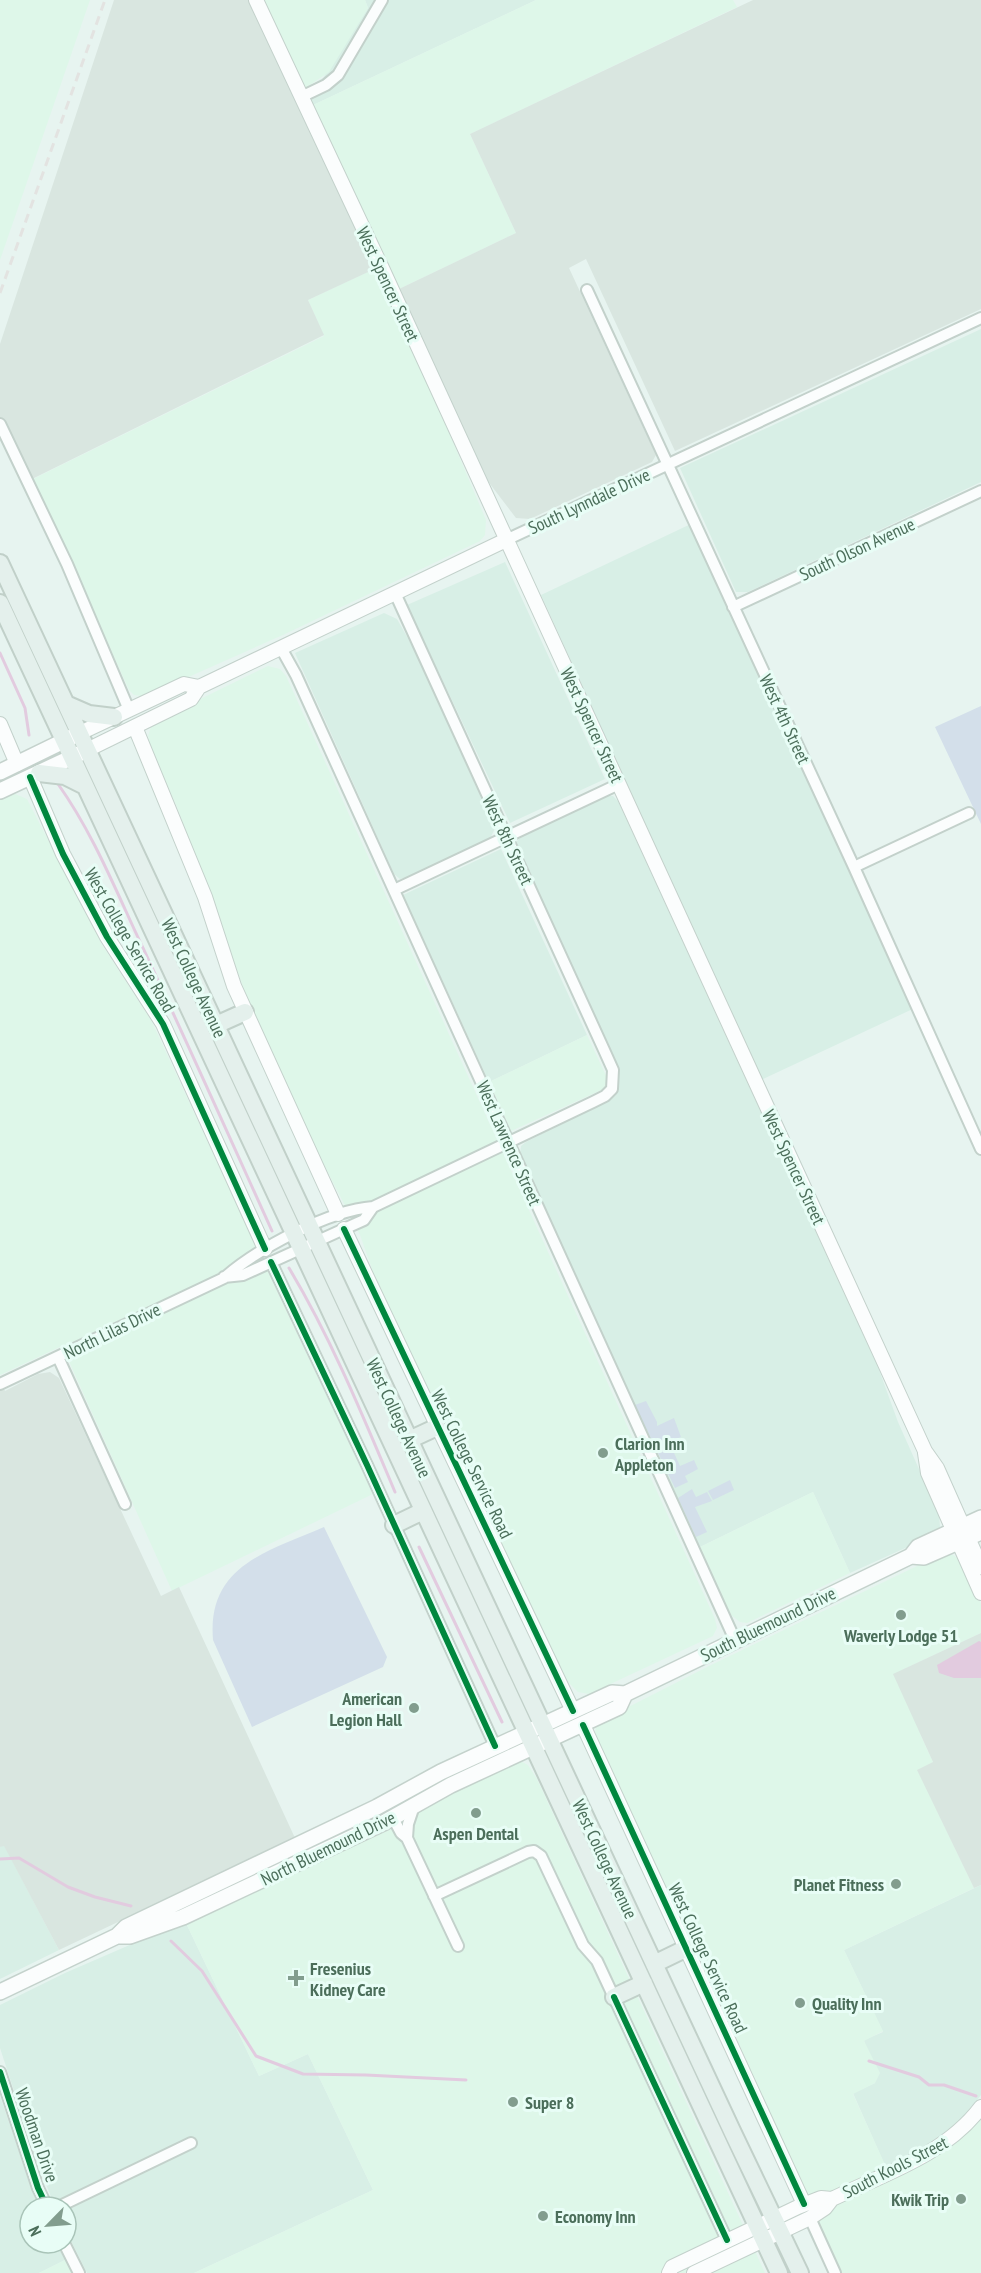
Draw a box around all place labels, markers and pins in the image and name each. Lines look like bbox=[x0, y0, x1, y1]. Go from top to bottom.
place label: Clarion Inn Appleton bbox=[614, 1432, 685, 1476]
marker: Clarion Inn Appleton bbox=[596, 1446, 610, 1460]
marker: Waverly Lodge 51 bbox=[894, 1608, 908, 1622]
place label: Waverly Lodge 51 bbox=[843, 1624, 958, 1647]
place label: American Legion Hall bbox=[330, 1687, 403, 1731]
marker: American Legion Hall bbox=[407, 1701, 421, 1715]
marker: Aspen Dental bbox=[469, 1806, 483, 1820]
place label: Aspen Dental bbox=[432, 1822, 519, 1845]
place label: Planet Fitness bbox=[794, 1873, 884, 1896]
marker: Planet Fitness bbox=[889, 1877, 903, 1891]
place label: Fresenius Kidney Care bbox=[310, 1957, 386, 2001]
marker: Fresenius Kidney Care bbox=[287, 1969, 305, 1987]
place label: Quality Inn bbox=[812, 1992, 882, 2015]
marker: Quality Inn bbox=[793, 1996, 807, 2010]
place label: Super 8 bbox=[525, 2091, 574, 2114]
marker: Super 8 bbox=[506, 2095, 520, 2109]
place label: Kwik Trip bbox=[891, 2188, 949, 2211]
marker: Kwik Trip bbox=[954, 2192, 968, 2206]
place label: Economy Inn bbox=[555, 2205, 636, 2228]
marker: Economy Inn bbox=[536, 2209, 550, 2223]

